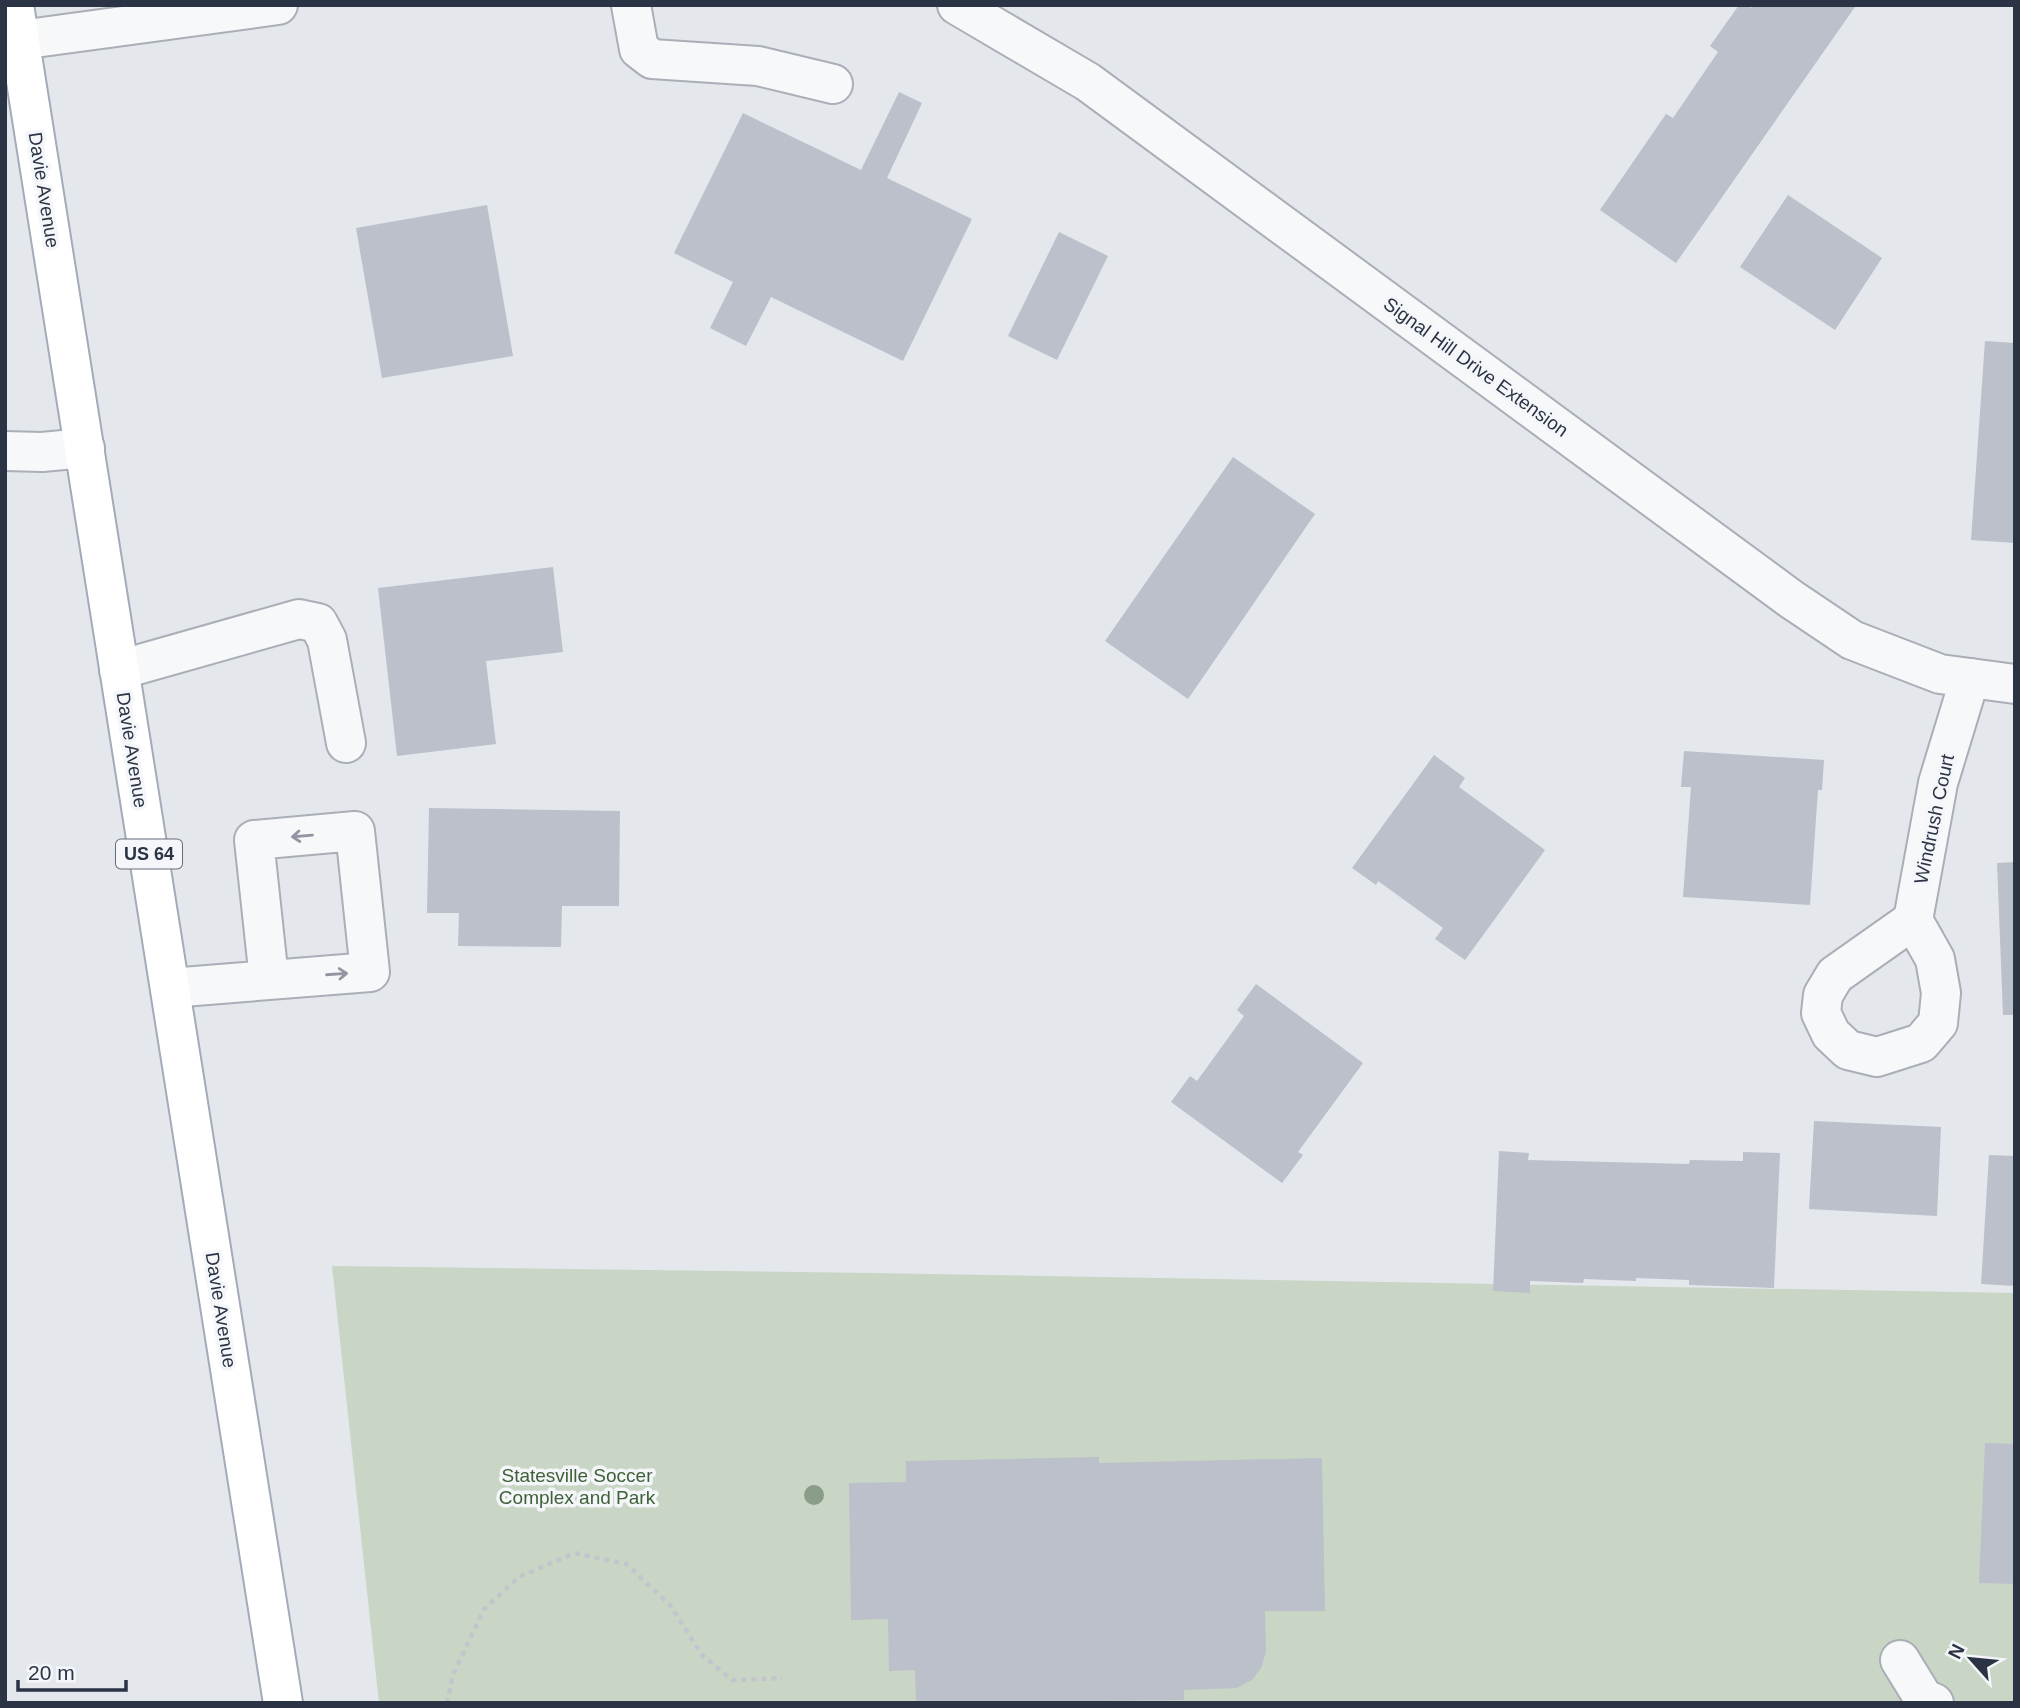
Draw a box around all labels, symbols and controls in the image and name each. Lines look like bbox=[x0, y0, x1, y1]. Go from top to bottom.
street label: Davie Avenue bbox=[24, 131, 64, 249]
street label: Signal Hill Drive Extension bbox=[1380, 293, 1572, 441]
street label: Davie Avenue bbox=[112, 691, 152, 809]
street label: Windrush Court bbox=[1910, 752, 1958, 886]
one-way arrow bbox=[292, 830, 314, 843]
road number: US 64 bbox=[116, 840, 182, 868]
one-way arrow bbox=[325, 967, 348, 980]
street label: Davie Avenue bbox=[201, 1251, 241, 1369]
park label: Statesville Soccer Complex and Park bbox=[499, 1465, 656, 1508]
north arrow bbox=[1936, 1624, 2006, 1694]
text: N bbox=[1944, 1641, 1969, 1662]
scale bar bbox=[18, 1648, 126, 1692]
text: 20 m bbox=[28, 1661, 75, 1684]

